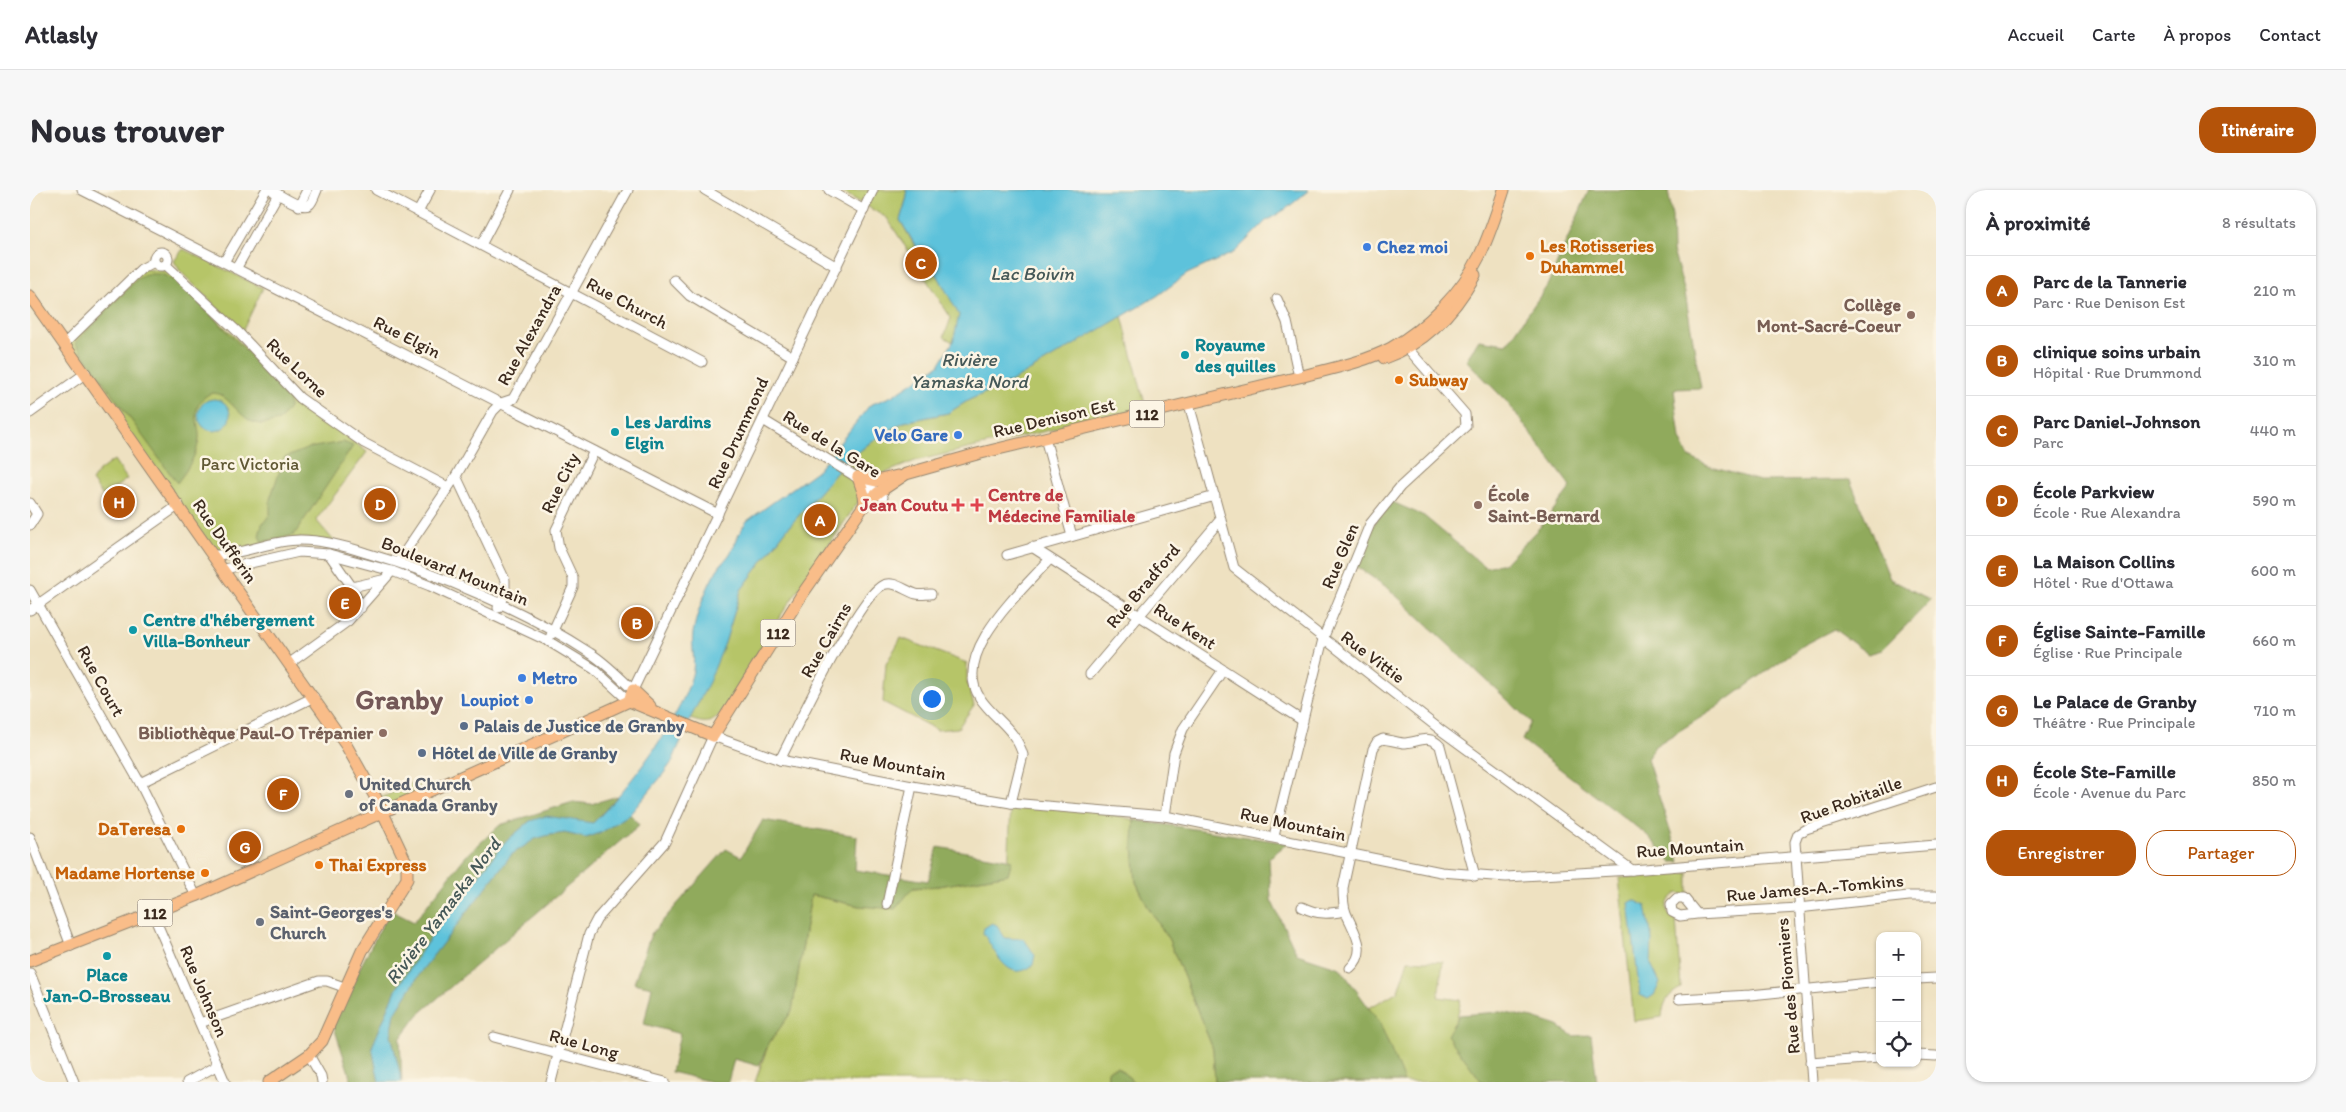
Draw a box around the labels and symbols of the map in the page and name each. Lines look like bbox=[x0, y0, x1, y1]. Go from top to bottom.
place label: Les Rotisseries Duhammel bbox=[1540, 235, 1654, 278]
place label: Chez moi bbox=[1377, 236, 1448, 258]
marker: Chez moi bbox=[1361, 241, 1373, 253]
pin: C bbox=[905, 244, 937, 282]
marker: Les Rotisseries Duhammel bbox=[1524, 250, 1536, 262]
water label: Lac Boivin bbox=[990, 262, 1074, 285]
street label: Rue Church bbox=[582, 272, 672, 334]
street label: Rue Alexandra bbox=[492, 280, 566, 389]
place label: Collège Mont-Sacré-Coeur bbox=[1757, 294, 1902, 337]
marker: Collège Mont-Sacré-Coeur bbox=[1905, 309, 1917, 321]
street label: Rue Elgin bbox=[370, 311, 444, 363]
street label: Rue Lorne bbox=[262, 333, 332, 403]
place label: Royaume des quilles bbox=[1195, 334, 1276, 377]
water label: Rivière Yamaska Nord bbox=[910, 348, 1030, 393]
marker: Royaume des quilles bbox=[1179, 349, 1191, 361]
place label: Subway bbox=[1409, 369, 1469, 391]
street label: Rue Drummond bbox=[703, 373, 774, 492]
marker: Subway bbox=[1393, 374, 1405, 386]
street label: Rue Denison Est bbox=[991, 393, 1117, 443]
road number: 112 bbox=[1130, 400, 1164, 428]
street label: Rue de la Gare bbox=[779, 405, 885, 483]
place label: Les Jardins Elgin bbox=[625, 411, 711, 454]
place label: Velo Gare bbox=[874, 424, 948, 446]
marker: Les Jardins Elgin bbox=[609, 426, 621, 438]
marker: Velo Gare bbox=[952, 429, 964, 441]
street label: Rue City bbox=[536, 449, 584, 517]
park label: Parc Victoria bbox=[201, 453, 299, 475]
pin: H bbox=[103, 483, 135, 521]
place label: Centre de Médecine Familiale bbox=[988, 484, 1136, 527]
place label: École Saint-Bernard bbox=[1488, 484, 1600, 527]
pin: D bbox=[364, 485, 396, 523]
place label: Jean Coutu bbox=[859, 494, 948, 516]
street label: Rue Dufferin bbox=[188, 495, 262, 588]
marker: Centre de Médecine Familiale bbox=[970, 498, 984, 512]
marker: Jean Coutu bbox=[952, 499, 964, 511]
marker: École Saint-Bernard bbox=[1472, 499, 1484, 511]
pin: A bbox=[804, 501, 836, 539]
street label: Rue Glen bbox=[1316, 519, 1364, 592]
street label: Boulevard Mountain bbox=[378, 531, 532, 611]
street label: Rue Bradford bbox=[1101, 539, 1185, 633]
pin: E bbox=[329, 584, 361, 622]
street label: Rue Cairns bbox=[796, 598, 856, 682]
street label: Rue Kent bbox=[1150, 598, 1221, 655]
pin: B bbox=[621, 604, 653, 642]
place label: Centre d'hébergement Villa-Bonheur bbox=[143, 609, 315, 652]
road number: 112 bbox=[760, 619, 796, 646]
marker: Centre d'hébergement Villa-Bonheur bbox=[127, 624, 139, 636]
street label: Rue Vittie bbox=[1337, 626, 1409, 688]
street label: Rue Court bbox=[72, 642, 130, 721]
place label: Metro bbox=[532, 667, 577, 689]
marker: Metro bbox=[516, 672, 528, 684]
district label: Granby bbox=[355, 682, 444, 716]
your location bbox=[919, 686, 945, 712]
place label: Loupiot bbox=[461, 689, 519, 711]
marker: Loupiot bbox=[523, 694, 535, 706]
place label: Palais de Justice de Granby bbox=[474, 715, 685, 737]
marker: Palais de Justice de Granby bbox=[458, 720, 470, 732]
place label: Bibliothèque Paul-O Trépanier bbox=[138, 722, 374, 744]
marker: Bibliothèque Paul-O Trépanier bbox=[377, 727, 389, 739]
place label: Hôtel de Ville de Granby bbox=[432, 742, 618, 764]
street label: Rue Mountain bbox=[838, 743, 948, 785]
marker: Hôtel de Ville de Granby bbox=[416, 747, 428, 759]
street label: Rue Robitaille bbox=[1797, 771, 1905, 829]
place label: United Church of Canada Granby bbox=[359, 773, 498, 816]
pin: F bbox=[267, 775, 299, 813]
marker: United Church of Canada Granby bbox=[343, 788, 355, 800]
street label: Rue Mountain bbox=[1238, 802, 1348, 846]
place label: DaTeresa bbox=[98, 818, 172, 840]
marker: DaTeresa bbox=[175, 823, 187, 835]
pin: G bbox=[229, 828, 261, 866]
water label: Rivière Yamaska Nord bbox=[380, 832, 506, 989]
street label: Rue Mountain bbox=[1636, 833, 1744, 863]
place label: Thai Express bbox=[328, 854, 427, 876]
marker: Thai Express bbox=[313, 859, 325, 871]
place label: Madame Hortense bbox=[55, 862, 195, 884]
marker: Madame Hortense bbox=[199, 867, 211, 879]
street label: Rue James-A.-Tomkins bbox=[1725, 869, 1905, 907]
road number: 112 bbox=[138, 900, 172, 926]
place label: Saint-Georges's Church bbox=[270, 901, 393, 944]
marker: Saint-Georges's Church bbox=[254, 916, 266, 928]
street label: Rue des Pionniers bbox=[1771, 917, 1805, 1055]
street label: Rue Johnson bbox=[175, 942, 233, 1040]
marker: Place Jan-O-Brosseau bbox=[101, 950, 113, 962]
place label: Place Jan-O-Brosseau bbox=[43, 964, 170, 1007]
street label: Rue Long bbox=[547, 1024, 622, 1064]

